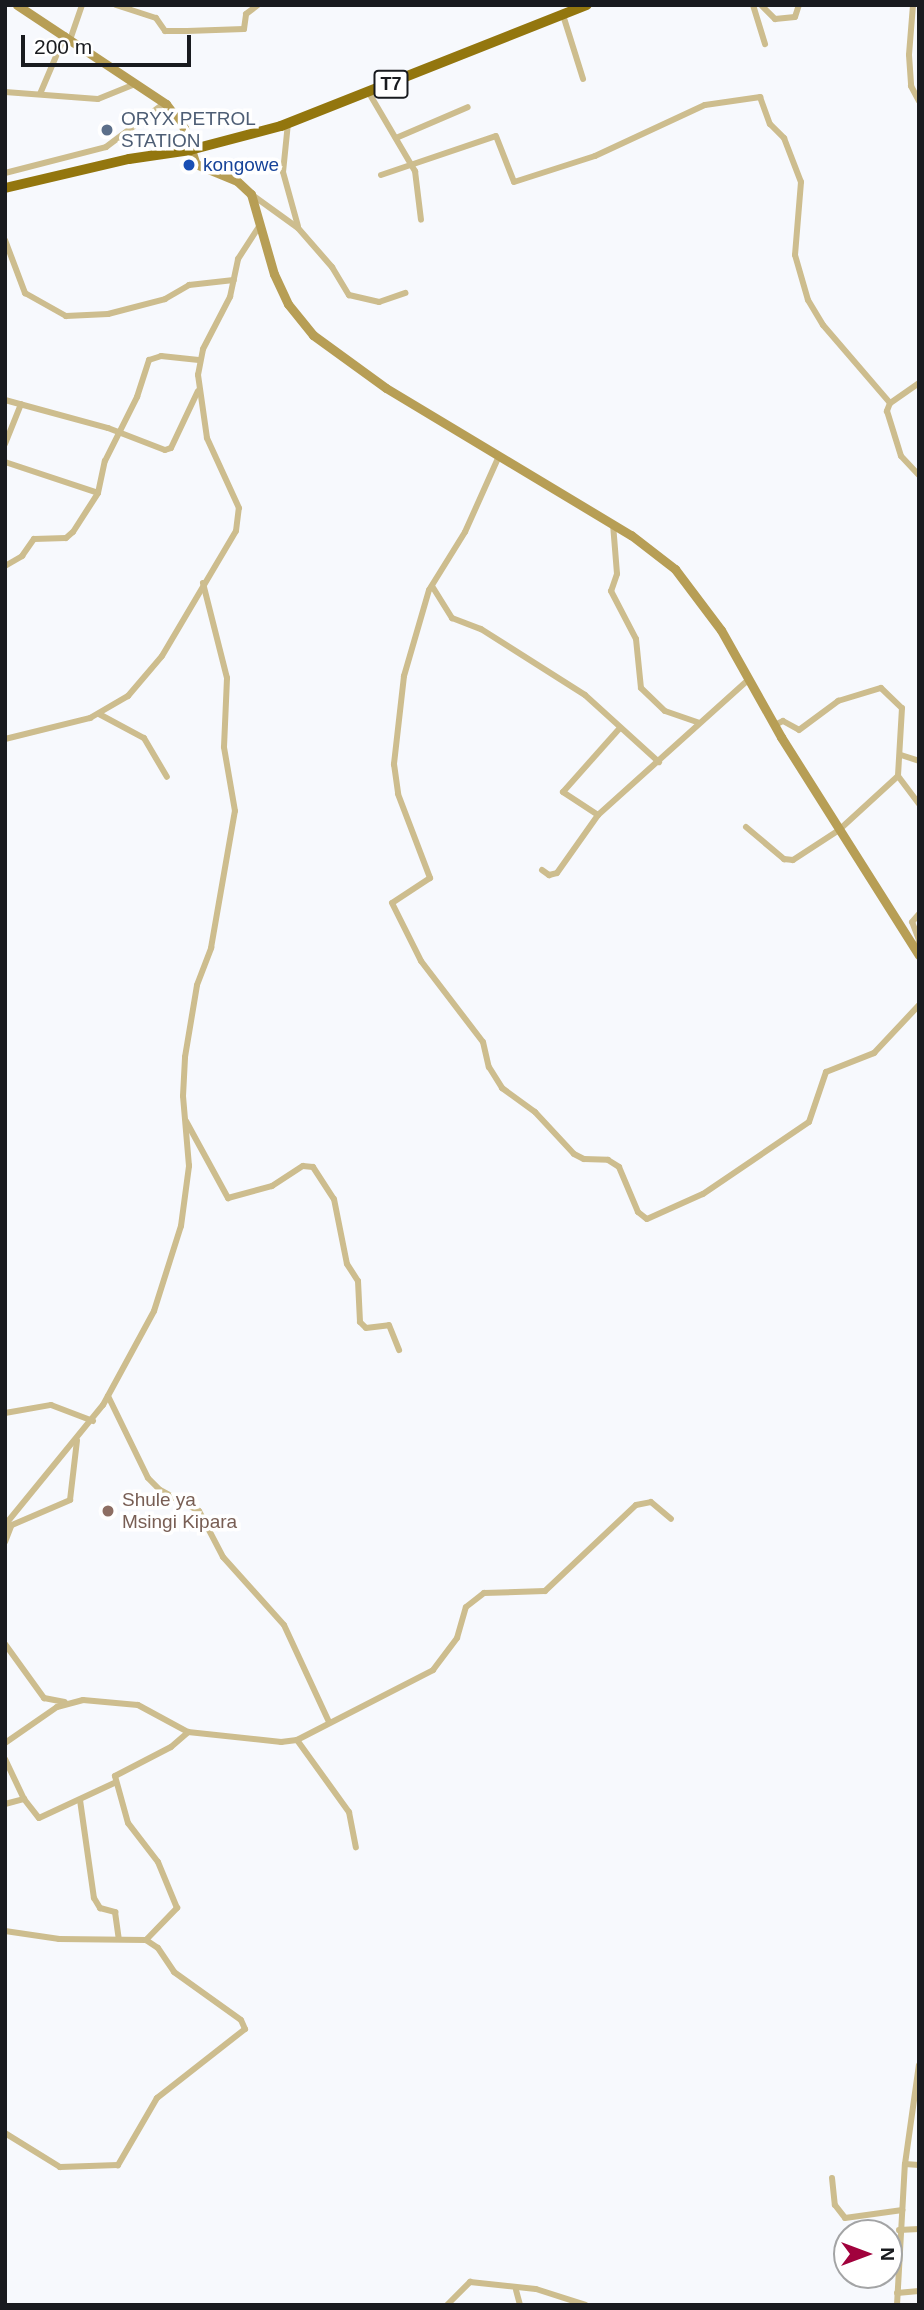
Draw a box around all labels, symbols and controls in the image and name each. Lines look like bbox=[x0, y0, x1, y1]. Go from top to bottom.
scale bar bbox=[24, 21, 194, 65]
text: 200 m bbox=[34, 35, 92, 58]
road number: T7 bbox=[372, 70, 410, 98]
place label: ORYX PETROL STATION bbox=[121, 108, 256, 152]
marker: ORYX PETROL STATION bbox=[99, 122, 115, 138]
place label: kongowe bbox=[203, 154, 279, 176]
marker: kongowe bbox=[181, 157, 197, 173]
place label: Shule ya Msingi Kipara bbox=[122, 1489, 237, 1533]
marker: Shule ya Msingi Kipara bbox=[100, 1503, 116, 1519]
north arrow bbox=[833, 2219, 903, 2289]
text: N bbox=[877, 2247, 898, 2261]

